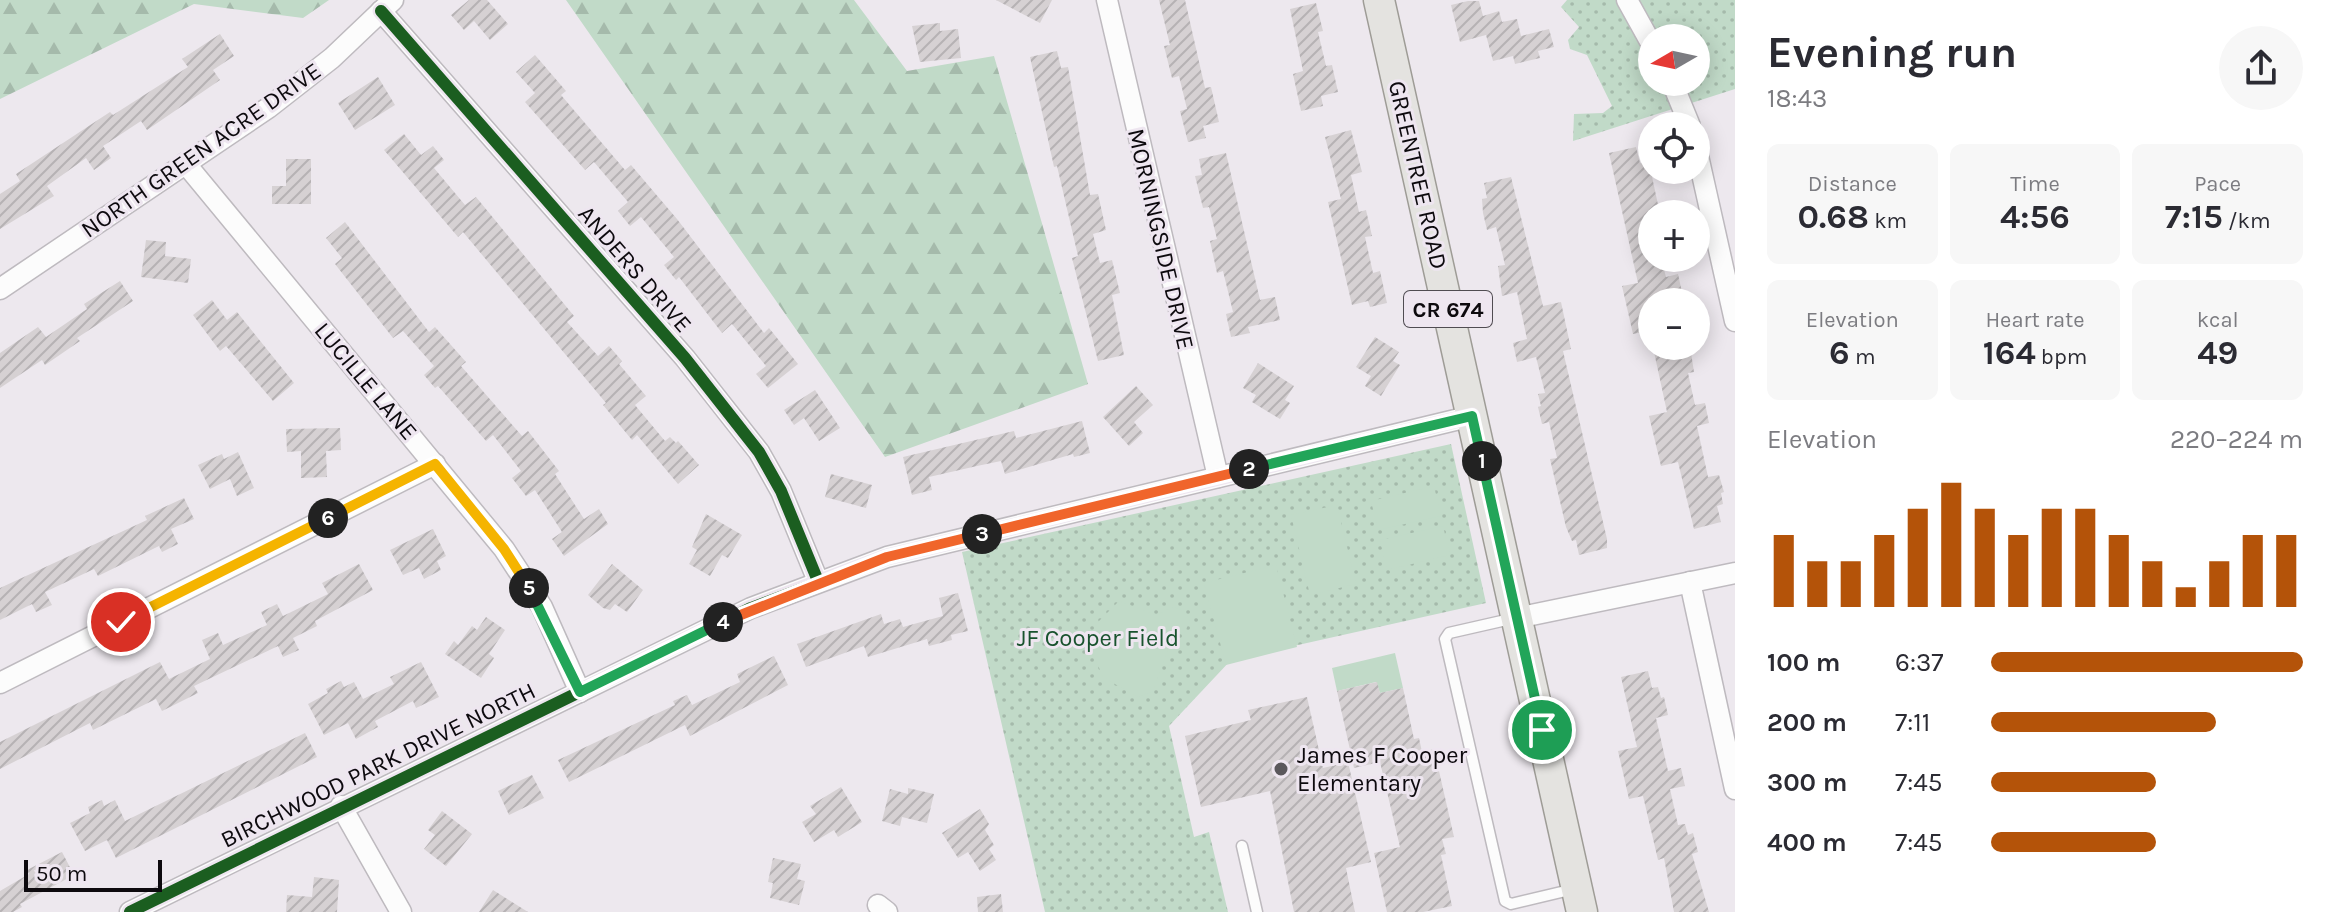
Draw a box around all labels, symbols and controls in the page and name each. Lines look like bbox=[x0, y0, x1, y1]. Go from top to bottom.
north arrow bbox=[1638, 24, 1710, 96]
map controls bbox=[1638, 24, 1710, 360]
button: share bbox=[2219, 26, 2303, 110]
text: Evening run bbox=[1767, 27, 2017, 78]
street label: NORTH GREEN ACRE DRIVE bbox=[76, 56, 326, 244]
street label: GREENTREE ROAD bbox=[1383, 78, 1453, 272]
text: 18:43 bbox=[1767, 83, 1827, 114]
button: locate bbox=[1638, 112, 1710, 184]
street label: MORNINGSIDE DRIVE bbox=[1122, 126, 1200, 352]
text: Distance bbox=[1808, 171, 1897, 197]
text: Time bbox=[2010, 171, 2060, 197]
text: Pace bbox=[2194, 171, 2241, 197]
text: 0.68 bbox=[1798, 197, 1869, 237]
text: 4:56 bbox=[2000, 197, 2070, 237]
text: 7:15 bbox=[2165, 197, 2223, 237]
street label: ANDERS DRIVE bbox=[572, 200, 698, 338]
button: + bbox=[1638, 200, 1710, 272]
text: km bbox=[1869, 208, 1907, 234]
text: /km bbox=[2223, 208, 2271, 234]
button: − bbox=[1638, 288, 1710, 360]
road number: CR 674 bbox=[1404, 291, 1492, 327]
text: Elevation bbox=[1806, 307, 1899, 333]
text: Heart rate bbox=[1985, 307, 2085, 333]
text: kcal bbox=[2197, 307, 2239, 333]
street label: LUCILLE LANE bbox=[309, 317, 423, 445]
text: 6 bbox=[1829, 333, 1850, 373]
text: 164 bbox=[1983, 333, 2036, 373]
text: 49 bbox=[2197, 333, 2238, 373]
text: m bbox=[1850, 344, 1876, 370]
text: bpm bbox=[2036, 344, 2087, 370]
text: Elevation bbox=[1767, 424, 1877, 455]
text: 220–224 m bbox=[2170, 424, 2303, 455]
pin: 1 bbox=[1462, 441, 1502, 481]
text: 1 bbox=[1478, 448, 1486, 474]
pin: 2 bbox=[1229, 449, 1269, 489]
text: 2 bbox=[1242, 456, 1256, 482]
pin: 6 bbox=[308, 498, 348, 538]
text: 6 bbox=[321, 505, 335, 531]
pin: 3 bbox=[962, 514, 1002, 554]
text: 3 bbox=[975, 521, 989, 547]
pin: 5 bbox=[509, 568, 549, 608]
text: 5 bbox=[523, 575, 535, 601]
pin bbox=[87, 588, 155, 656]
icon: check bbox=[99, 600, 143, 644]
pin: 4 bbox=[703, 602, 743, 642]
text: 4 bbox=[716, 609, 730, 635]
park label: JF Cooper Field bbox=[1017, 624, 1179, 652]
text: 100 m bbox=[1767, 647, 1840, 678]
text: 6:37 bbox=[1895, 647, 1943, 678]
street label: BIRCHWOOD PARK DRIVE NORTH bbox=[216, 676, 540, 854]
pin bbox=[1508, 696, 1576, 764]
text: 200 m bbox=[1767, 707, 1847, 738]
text: 7:11 bbox=[1895, 707, 1930, 738]
icon: arrive bbox=[1520, 708, 1564, 752]
place label: James F Cooper Elementary bbox=[1297, 741, 1468, 797]
marker: James F Cooper Elementary bbox=[1272, 760, 1290, 778]
text: 300 m bbox=[1767, 767, 1847, 798]
text: 7:45 bbox=[1895, 767, 1942, 798]
text: 400 m bbox=[1767, 827, 1847, 858]
text: 7:45 bbox=[1895, 827, 1942, 858]
scale bar bbox=[24, 856, 162, 892]
text: 50 m bbox=[36, 861, 87, 887]

